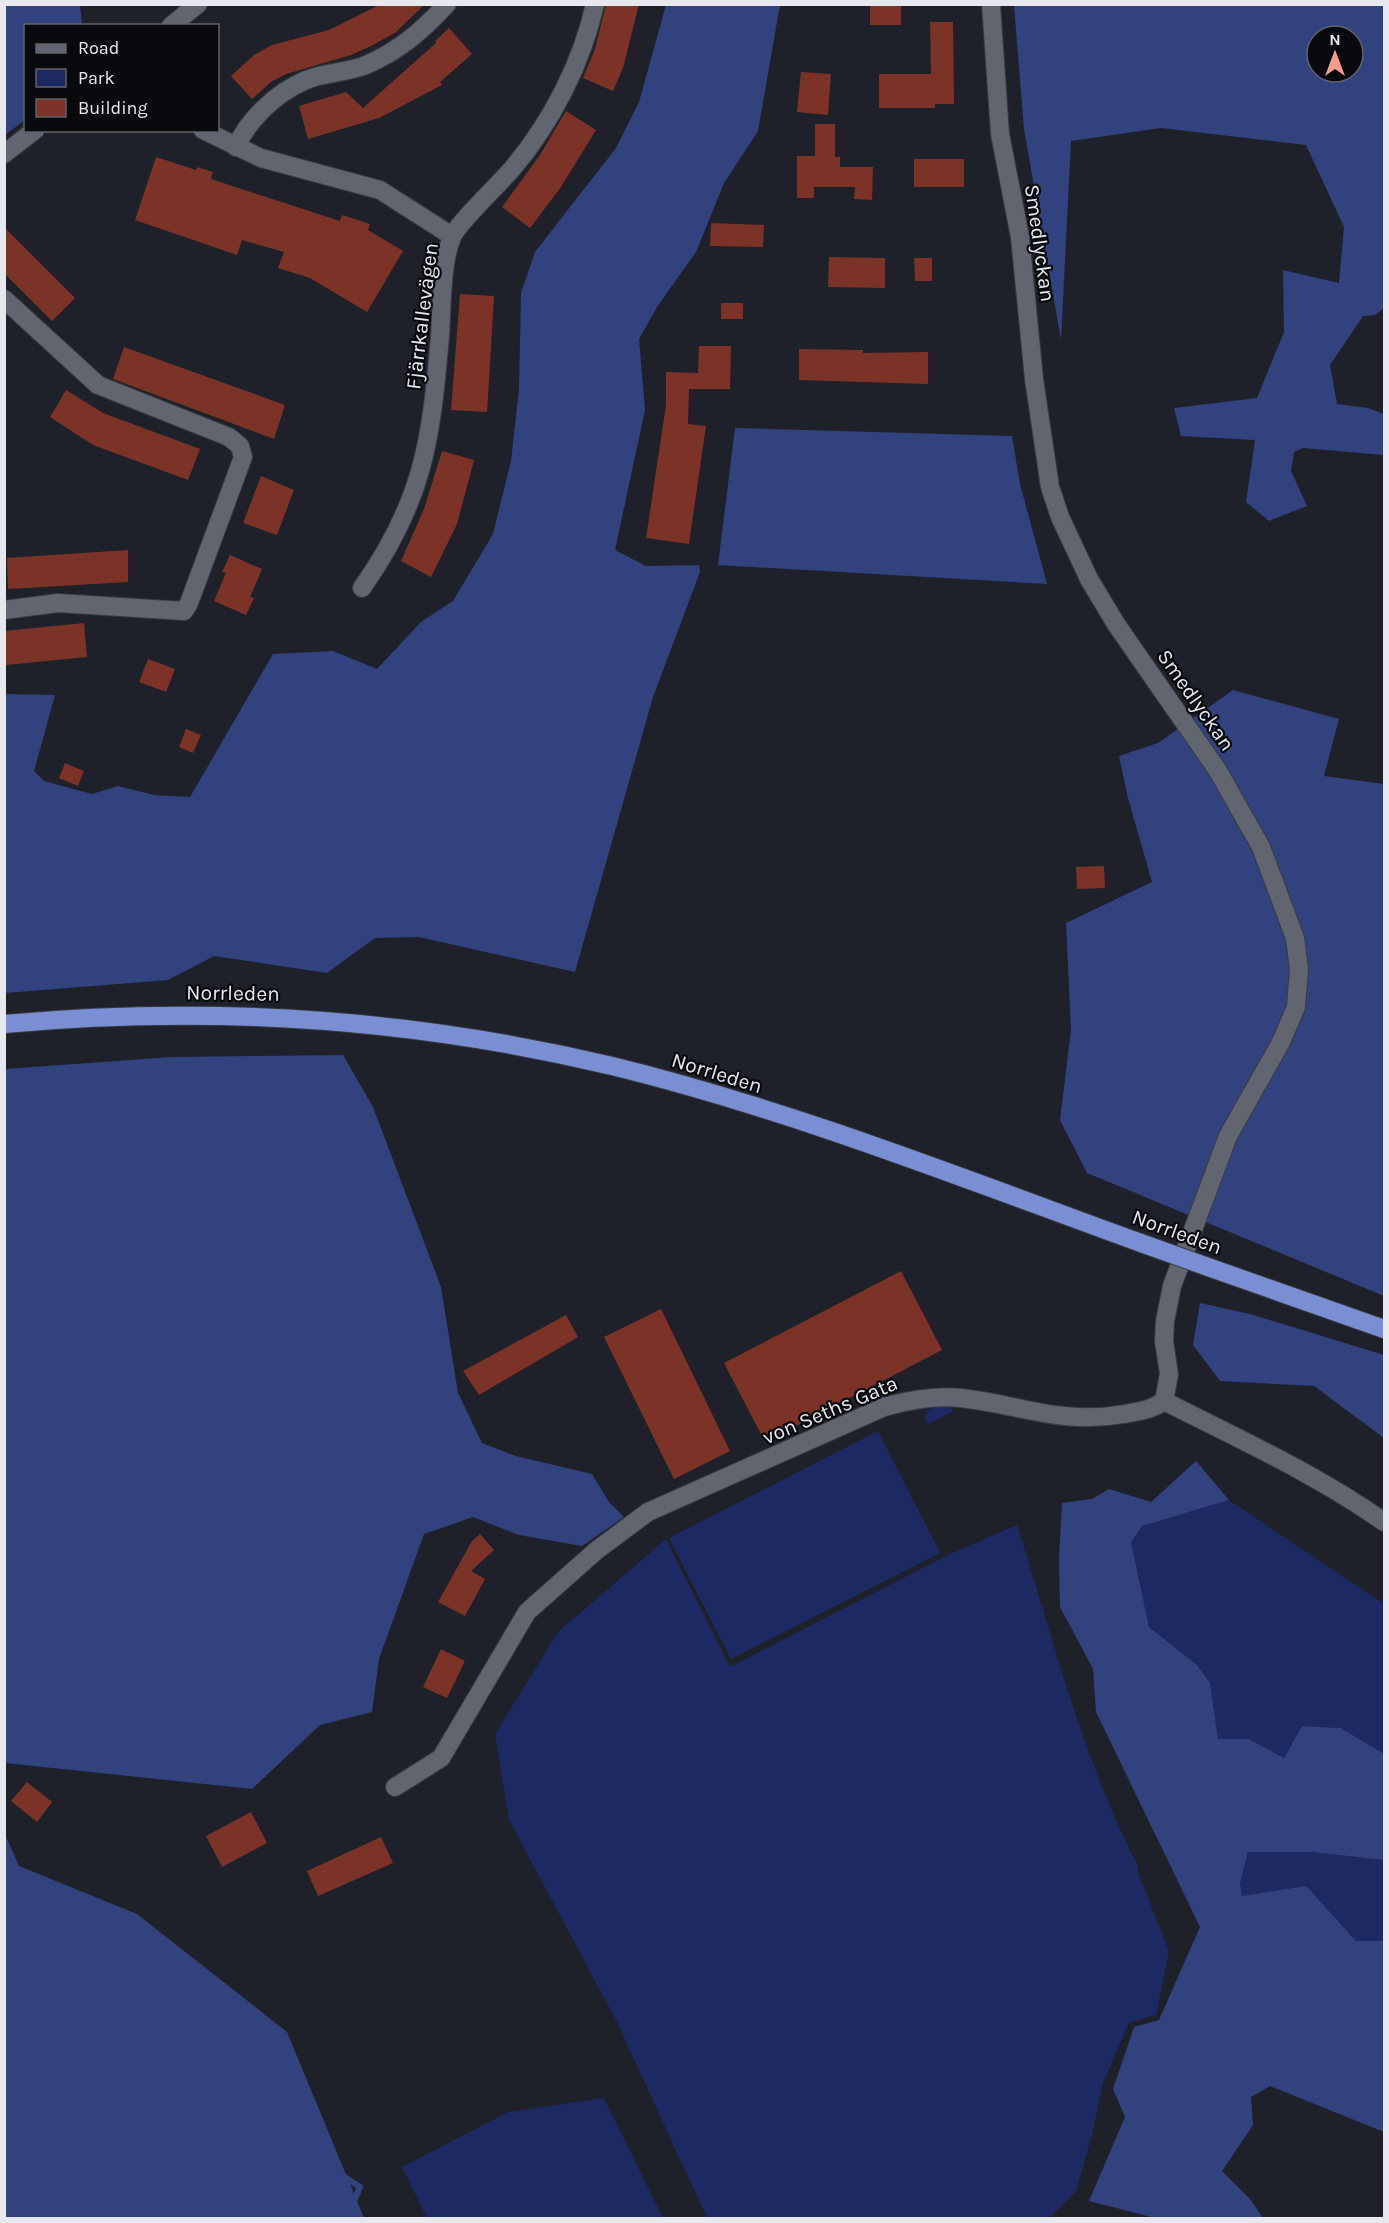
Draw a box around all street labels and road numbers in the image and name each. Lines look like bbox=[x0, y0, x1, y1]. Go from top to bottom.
street label: Smedlyckan bbox=[1020, 183, 1060, 303]
street label: Fjärrkallevägen bbox=[401, 241, 443, 391]
street label: Smedlyckan bbox=[1152, 645, 1240, 755]
street label: Norrleden bbox=[186, 980, 280, 1006]
street label: Norrleden bbox=[669, 1048, 765, 1098]
street label: Norrleden bbox=[1129, 1205, 1225, 1259]
street label: von Seths Gata bbox=[759, 1371, 901, 1449]

